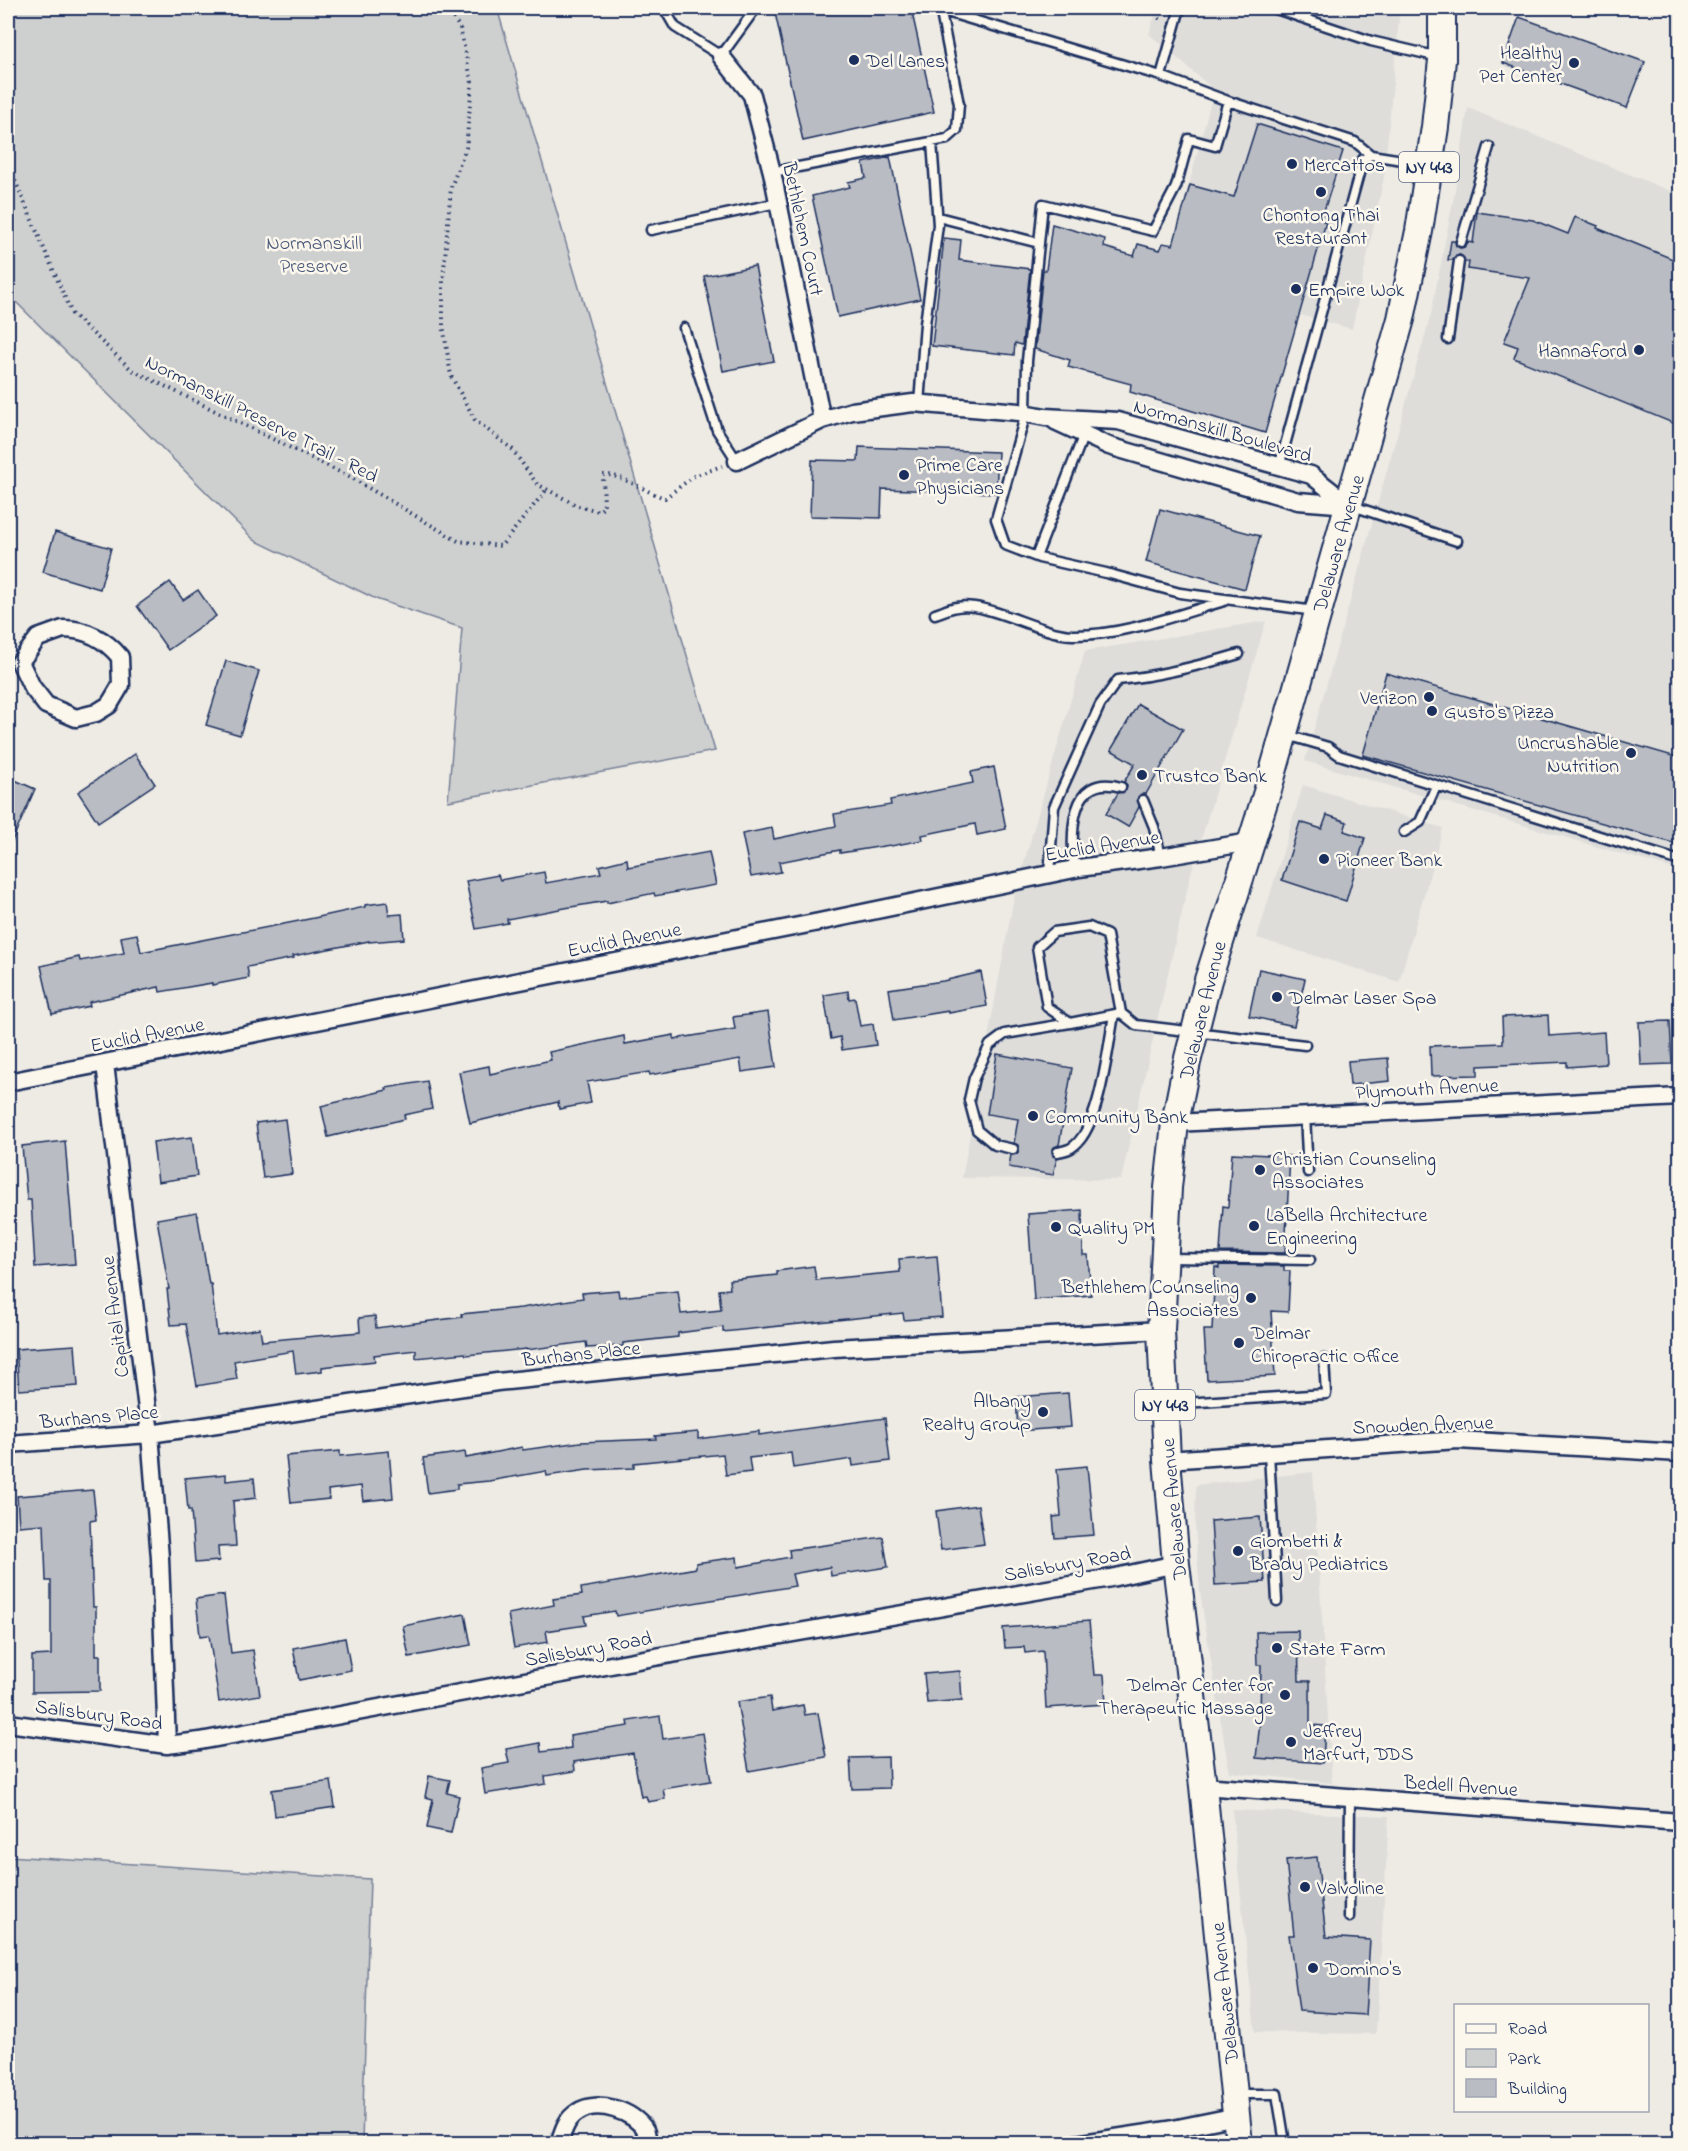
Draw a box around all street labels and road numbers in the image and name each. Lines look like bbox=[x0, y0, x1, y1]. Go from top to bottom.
road number: NY 443 bbox=[1399, 152, 1459, 182]
street label: Bethlehem Court bbox=[773, 159, 830, 299]
street label: Normanskill Preserve Trail - Red bbox=[139, 349, 382, 492]
street label: Normanskill Boulevard bbox=[1130, 393, 1315, 472]
street label: Delaware Avenue bbox=[1307, 472, 1374, 617]
street label: Euclid Avenue bbox=[1043, 824, 1162, 871]
street label: Euclid Avenue bbox=[565, 916, 684, 967]
street label: Delaware Avenue bbox=[1173, 938, 1236, 1084]
street label: Euclid Avenue bbox=[88, 1011, 207, 1062]
street label: Plymouth Avenue bbox=[1355, 1072, 1499, 1109]
street label: Capital Avenue bbox=[95, 1254, 138, 1379]
street label: Burhans Place bbox=[520, 1335, 642, 1376]
road number: NY 443 bbox=[1135, 1390, 1195, 1420]
street label: Burhans Place bbox=[38, 1399, 160, 1438]
street label: Snowden Avenue bbox=[1352, 1410, 1494, 1443]
street label: Delaware Avenue bbox=[1155, 1437, 1196, 1582]
street label: Salisbury Road bbox=[1002, 1540, 1133, 1591]
street label: Salisbury Road bbox=[523, 1625, 654, 1676]
street label: Salisbury Road bbox=[33, 1693, 164, 1740]
street label: Bedell Avenue bbox=[1402, 1769, 1519, 1806]
street label: Delaware Avenue bbox=[1205, 1921, 1248, 2066]

